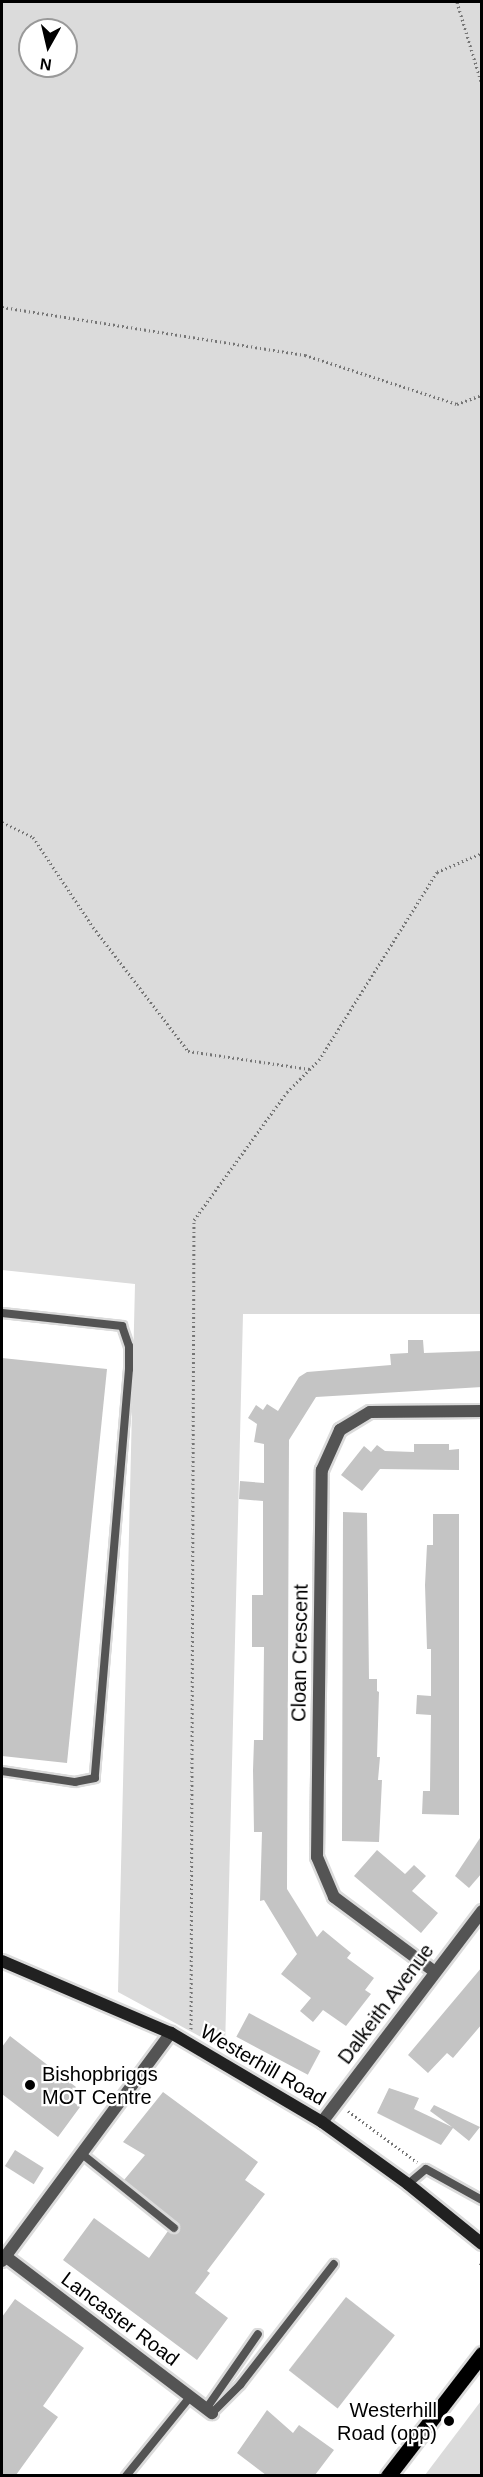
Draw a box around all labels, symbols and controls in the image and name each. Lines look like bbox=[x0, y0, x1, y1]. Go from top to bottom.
north arrow bbox=[18, 18, 78, 78]
text: N bbox=[39, 55, 53, 74]
street label: Cloan Crescent bbox=[287, 1584, 313, 1722]
street label: Dalkeith Avenue bbox=[333, 1939, 439, 2069]
street label: Westerhill Road bbox=[196, 2019, 330, 2111]
place label: Bishopbriggs MOT Centre bbox=[42, 2062, 158, 2109]
marker: Bishopbriggs MOT Centre bbox=[23, 2078, 37, 2092]
street label: Lancaster Road bbox=[56, 2267, 184, 2371]
place label: Westerhill Road (opp) bbox=[337, 2398, 437, 2445]
marker: Westerhill Road (opp) bbox=[442, 2414, 456, 2428]

